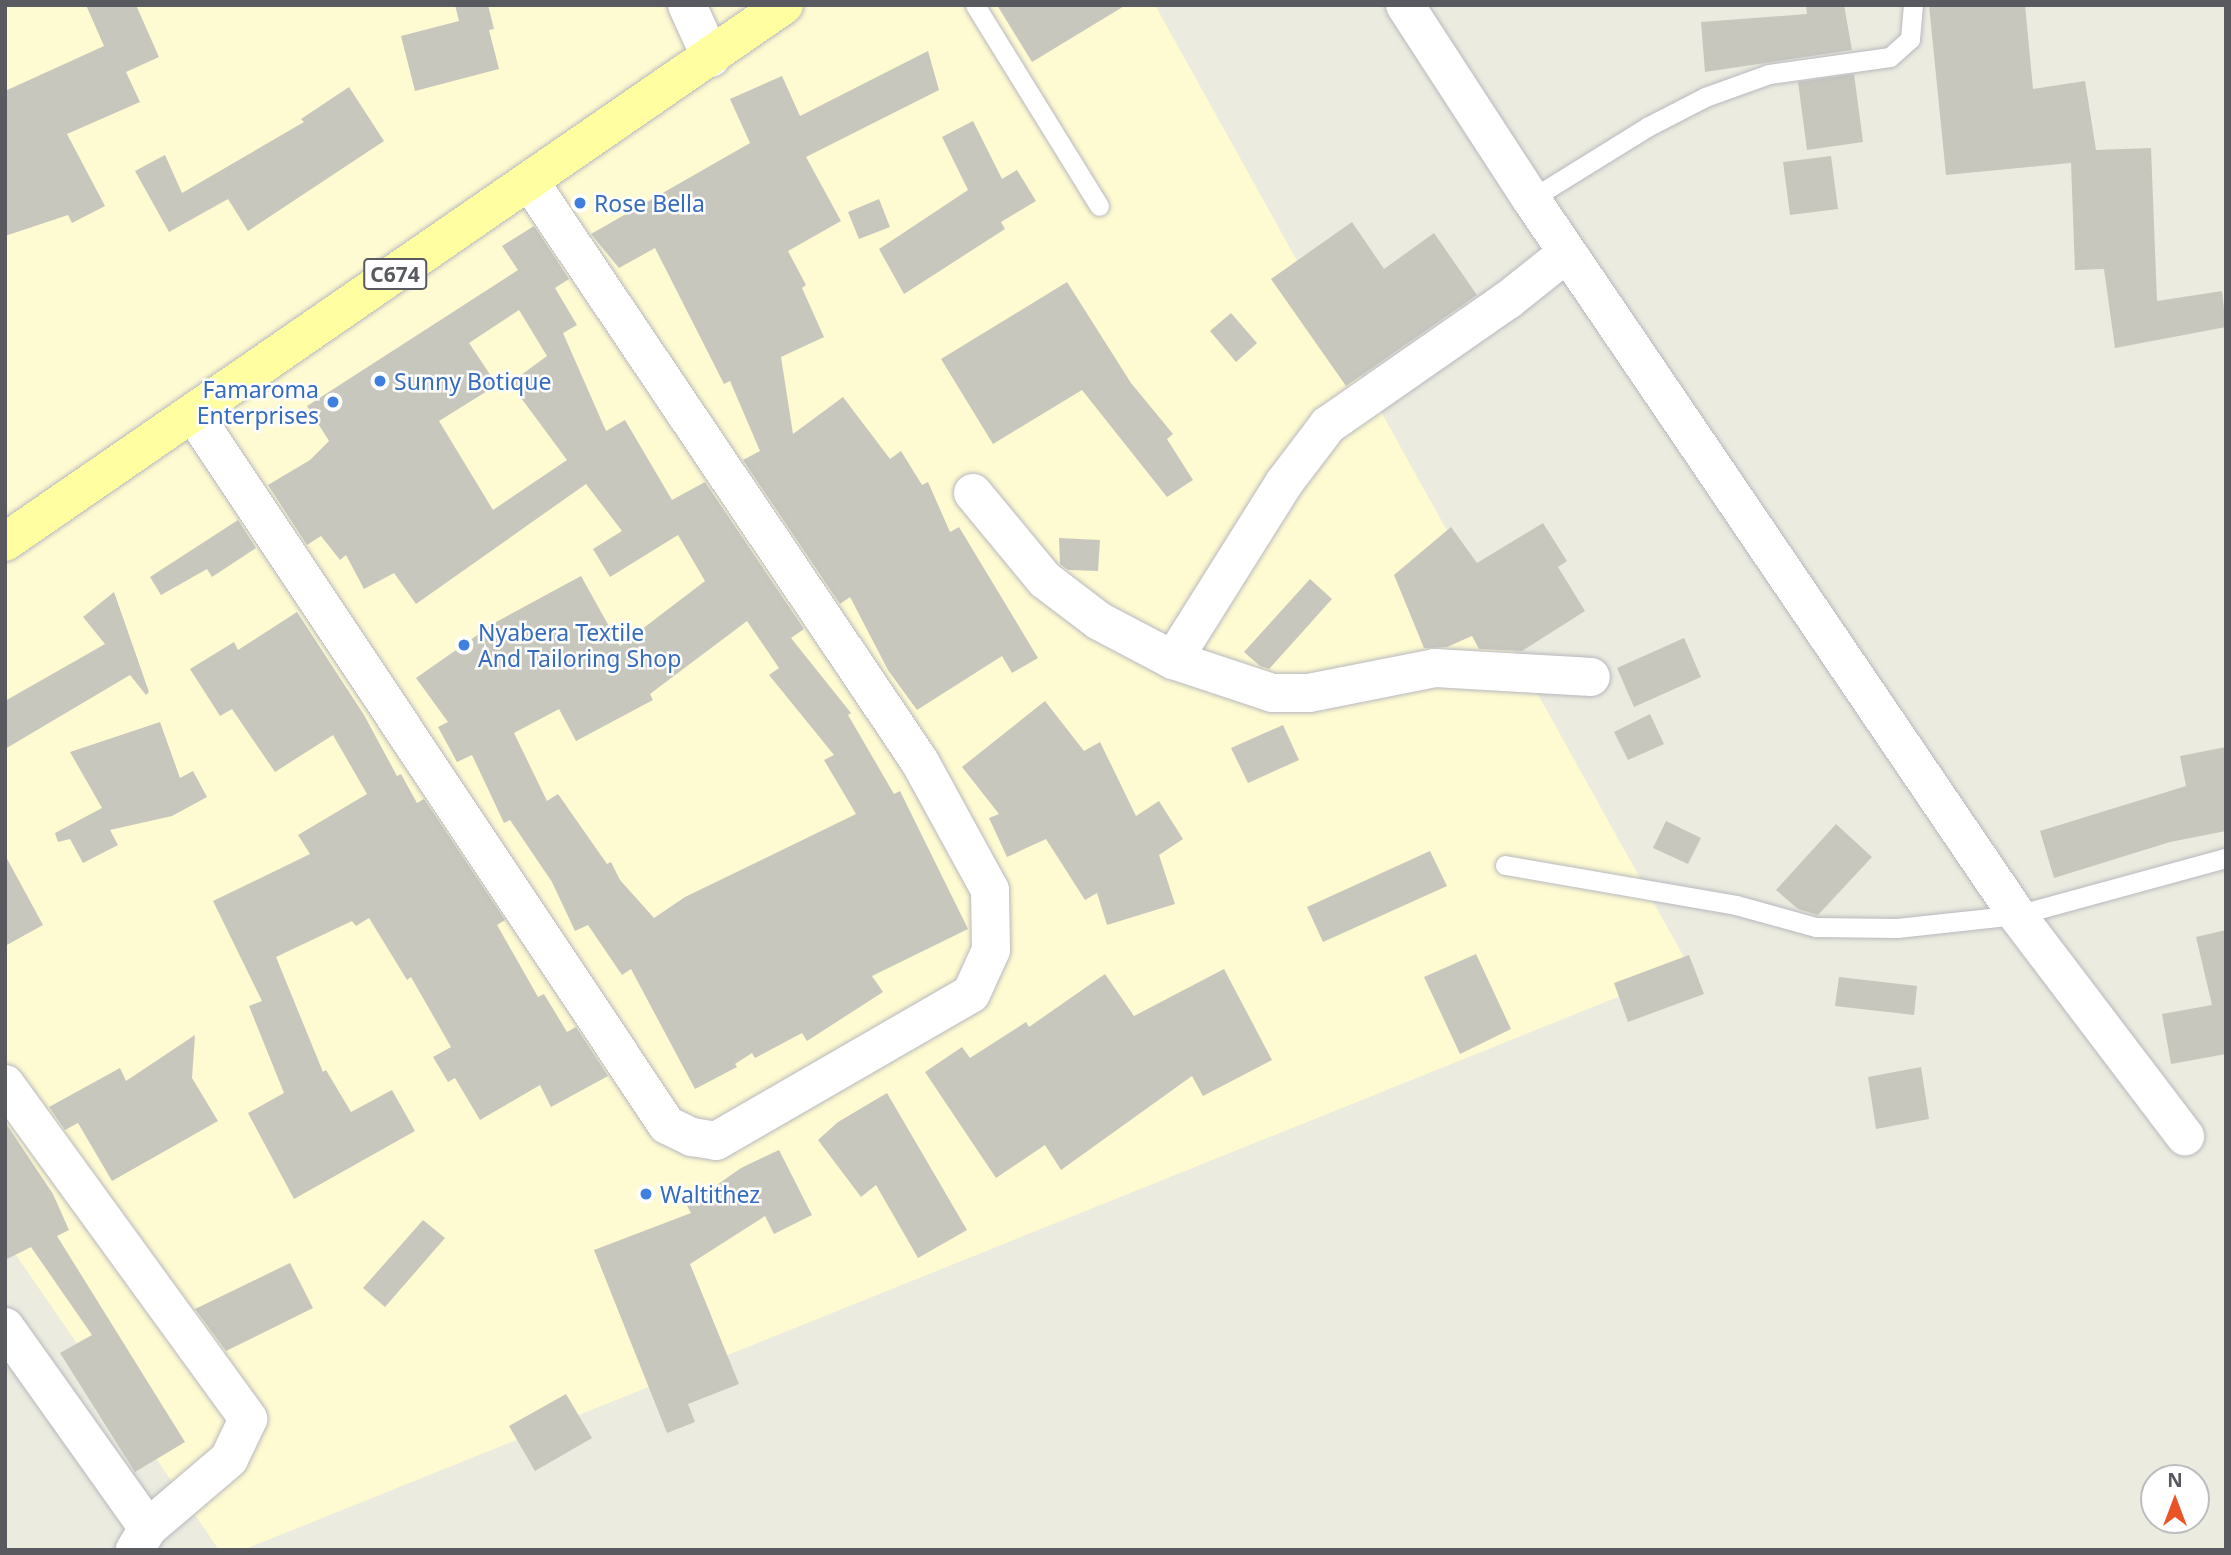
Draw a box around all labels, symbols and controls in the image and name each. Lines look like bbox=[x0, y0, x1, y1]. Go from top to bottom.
place label: Rose Bella bbox=[594, 189, 705, 217]
marker: Rose Bella bbox=[572, 195, 588, 211]
road number: C674 bbox=[362, 256, 428, 292]
place label: Sunny Botique bbox=[394, 367, 551, 395]
marker: Sunny Botique bbox=[372, 373, 388, 389]
place label: Famaroma Enterprises bbox=[197, 375, 319, 429]
marker: Famaroma Enterprises bbox=[325, 394, 341, 410]
place label: Nyabera Textile And Tailoring Shop bbox=[478, 618, 681, 672]
marker: Nyabera Textile And Tailoring Shop bbox=[456, 637, 472, 653]
place label: Waltithez bbox=[660, 1180, 760, 1208]
marker: Waltithez bbox=[638, 1186, 654, 1202]
north arrow bbox=[2140, 1464, 2210, 1534]
text: N bbox=[2167, 1467, 2183, 1493]

